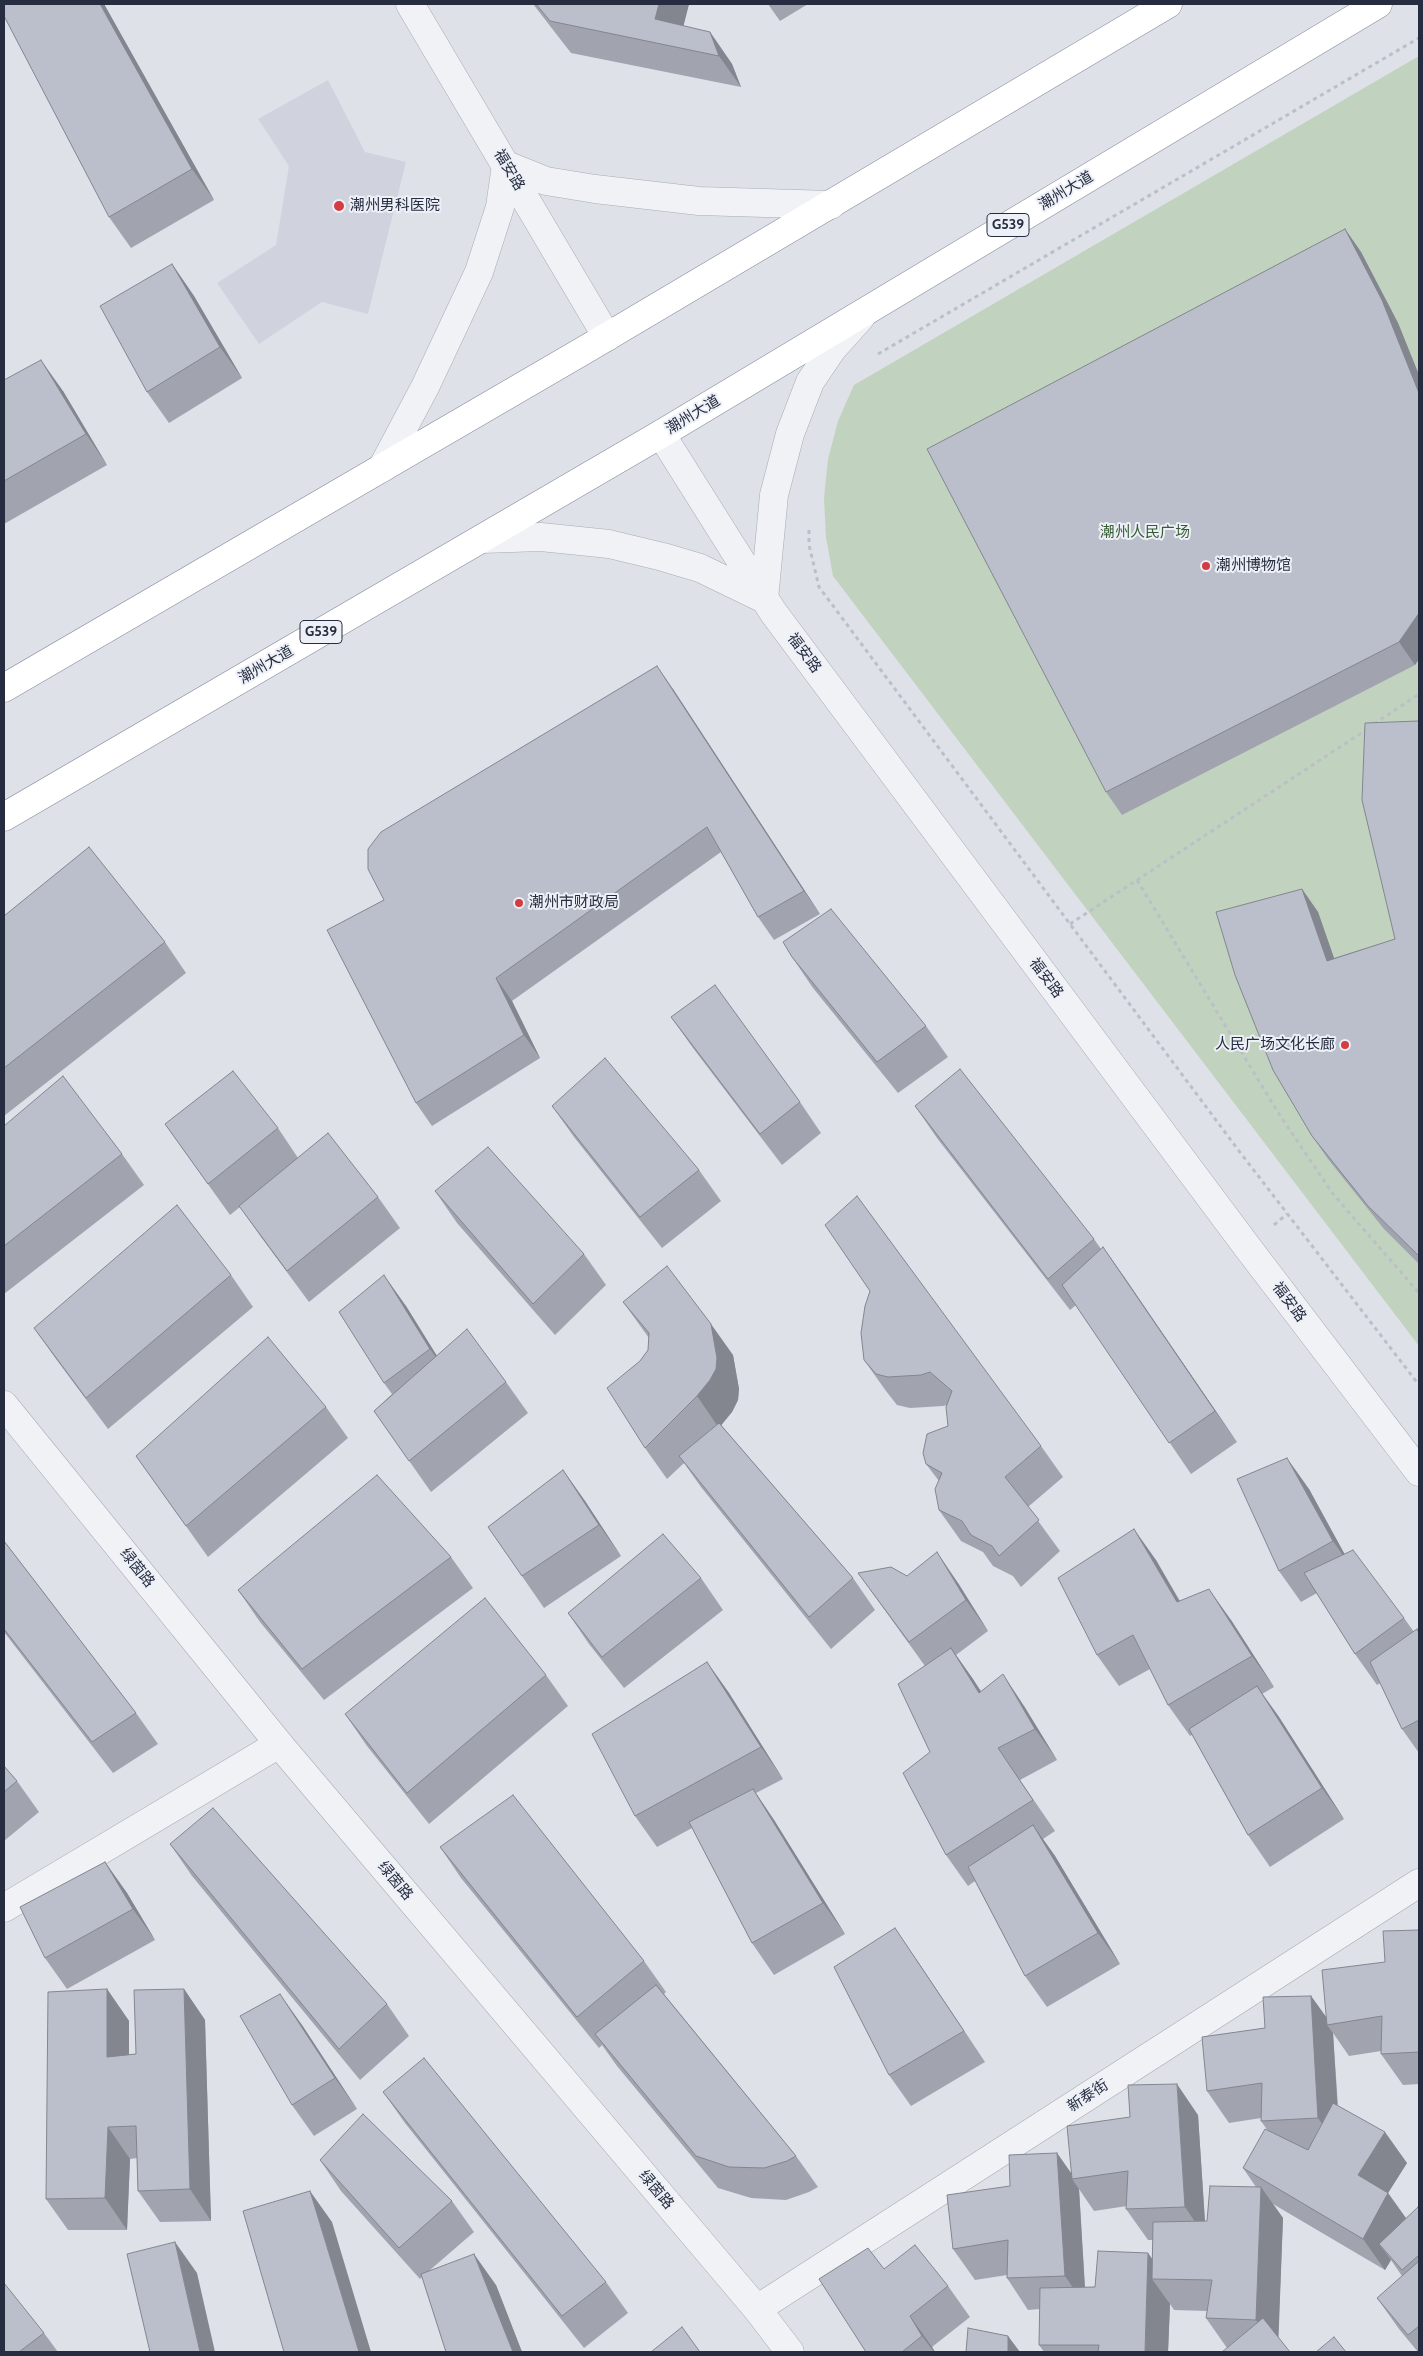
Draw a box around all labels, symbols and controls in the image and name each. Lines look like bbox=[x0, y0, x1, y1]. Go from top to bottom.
street label: 福安路 bbox=[490, 146, 528, 194]
street label: 潮州大道 bbox=[1036, 168, 1096, 214]
place label: 潮州男科医院 bbox=[350, 197, 440, 215]
marker: 潮州男科医院 bbox=[332, 199, 346, 213]
road number: G539 bbox=[987, 214, 1029, 236]
street label: 潮州大道 bbox=[663, 392, 723, 438]
park label: 潮州人民广场 bbox=[1100, 524, 1190, 542]
place label: 潮州博物馆 bbox=[1216, 557, 1291, 575]
marker: 潮州博物馆 bbox=[1200, 560, 1212, 572]
road number: G539 bbox=[300, 620, 342, 644]
street label: 福安路 bbox=[783, 630, 825, 676]
street label: 潮州大道 bbox=[236, 642, 296, 688]
place label: 潮州市财政局 bbox=[529, 894, 619, 912]
marker: 潮州市财政局 bbox=[513, 897, 525, 909]
street label: 福安路 bbox=[1025, 955, 1067, 1001]
place label: 人民广场文化长廊 bbox=[1215, 1036, 1335, 1054]
marker: 人民广场文化长廊 bbox=[1339, 1039, 1351, 1051]
street label: 福安路 bbox=[1268, 1279, 1310, 1325]
street label: 绿茵路 bbox=[116, 1545, 158, 1591]
street label: 绿茵路 bbox=[374, 1858, 416, 1904]
street label: 新泰街 bbox=[1064, 2076, 1112, 2116]
street label: 绿茵路 bbox=[635, 2167, 677, 2213]

